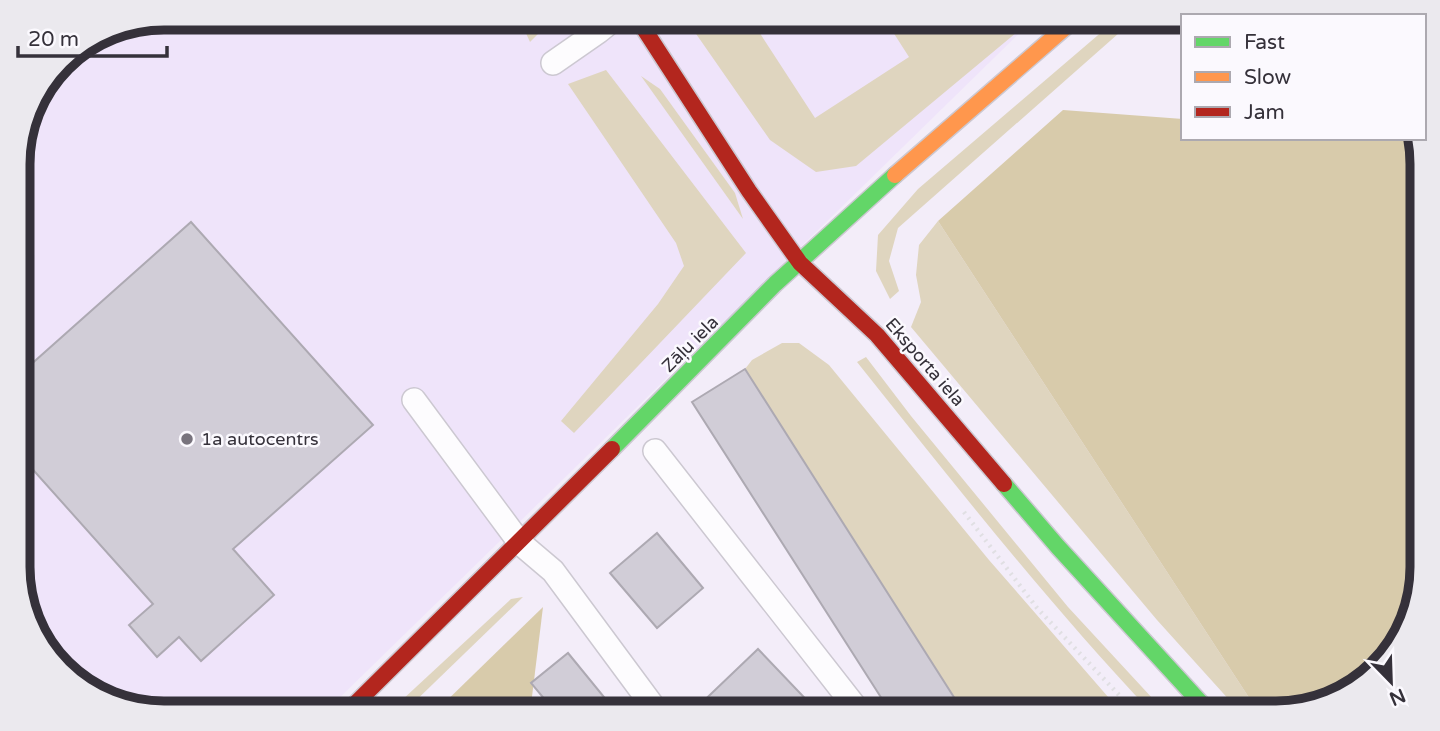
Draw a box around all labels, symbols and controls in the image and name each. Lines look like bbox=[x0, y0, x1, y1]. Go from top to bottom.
scale bar bbox=[18, 14, 166, 58]
legend bbox=[1181, 14, 1426, 140]
text: 20 m bbox=[28, 27, 79, 52]
text: Fast bbox=[1244, 30, 1285, 55]
text: Slow bbox=[1244, 65, 1292, 90]
text: Jam bbox=[1244, 100, 1285, 125]
street label: Zāļu iela bbox=[657, 311, 723, 377]
street label: Eksporta iela bbox=[881, 313, 969, 411]
place label: 1a autocentrs bbox=[201, 428, 319, 450]
marker: 1a autocentrs bbox=[179, 431, 195, 447]
north arrow bbox=[1356, 647, 1426, 717]
text: N bbox=[1386, 684, 1409, 710]

